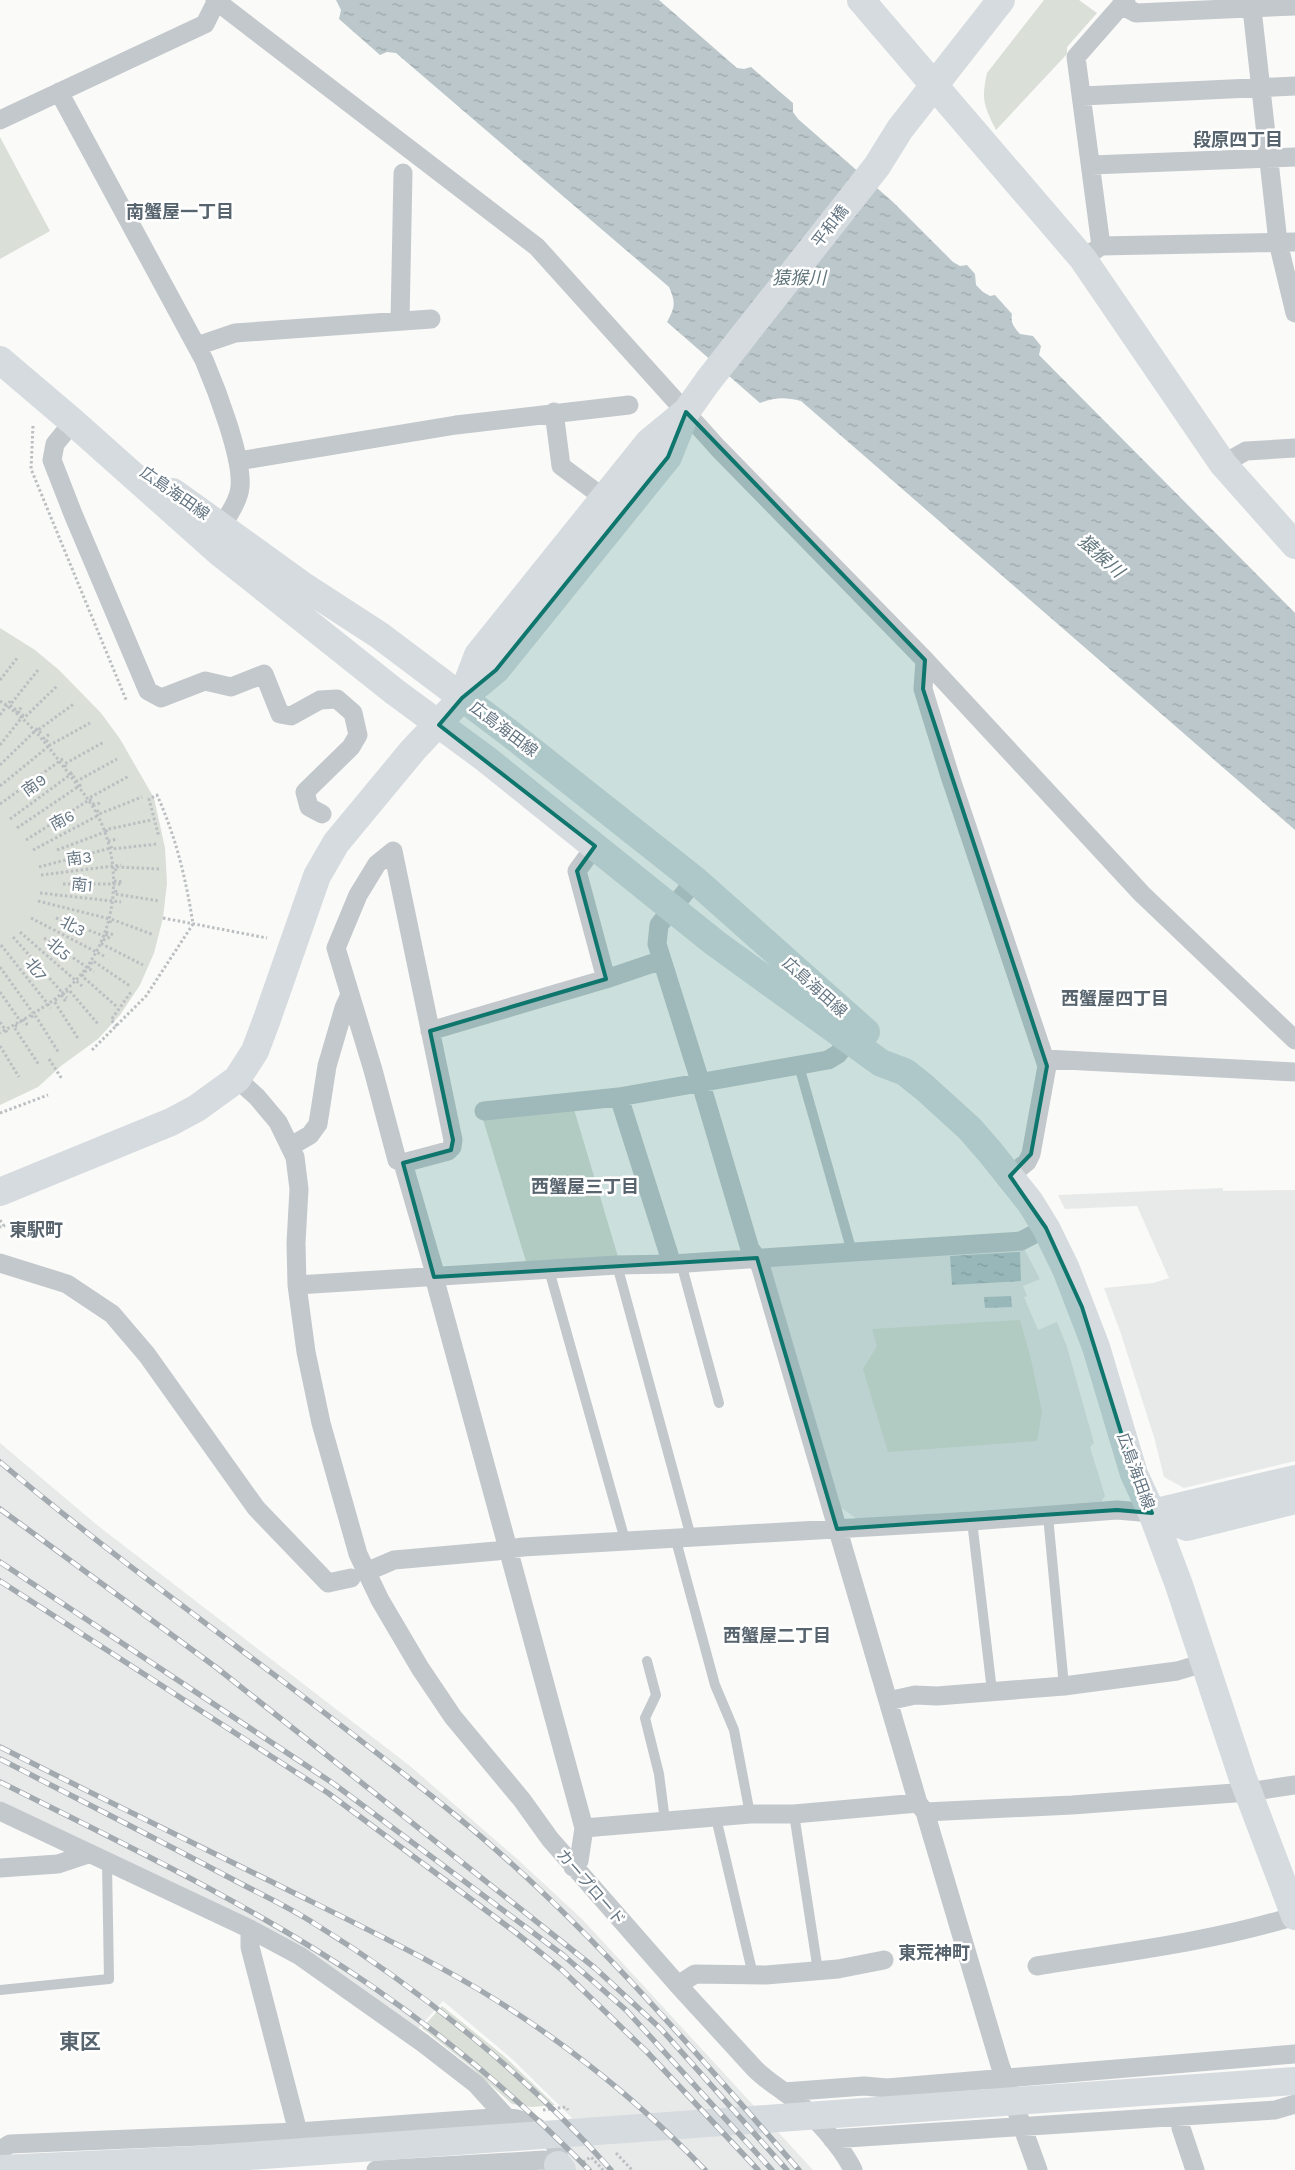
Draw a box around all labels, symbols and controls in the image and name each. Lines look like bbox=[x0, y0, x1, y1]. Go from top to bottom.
district label: 段原四丁目 bbox=[1193, 129, 1283, 151]
district label: 南蟹屋一丁目 bbox=[126, 201, 234, 223]
street label: 平和橋 bbox=[808, 201, 852, 251]
water label: 猿猴川 bbox=[772, 267, 828, 289]
street label: 広島海田線 bbox=[137, 462, 213, 524]
water label: 猿猴川 bbox=[1074, 530, 1130, 584]
street label: 広島海田線 bbox=[466, 697, 542, 761]
street label: 南9 bbox=[18, 770, 50, 800]
street label: 南6 bbox=[46, 806, 78, 834]
street label: 南3 bbox=[65, 847, 93, 869]
street label: 南1 bbox=[70, 874, 94, 896]
street label: 北3 bbox=[57, 912, 89, 940]
street label: 北5 bbox=[43, 934, 75, 964]
street label: 広島海田線 bbox=[779, 953, 851, 1021]
street label: 北7 bbox=[21, 954, 51, 984]
district label: 西蟹屋四丁目 bbox=[1061, 988, 1169, 1010]
district label: 西蟹屋三丁目 bbox=[531, 1176, 639, 1198]
district label: 東駅町 bbox=[9, 1219, 63, 1241]
street label: 広島海田線 bbox=[1113, 1430, 1159, 1512]
district label: 西蟹屋二丁目 bbox=[723, 1625, 831, 1647]
street label: カープロード bbox=[553, 1845, 629, 1929]
district label: 東荒神町 bbox=[898, 1942, 970, 1964]
district label: 東区 bbox=[59, 2030, 101, 2054]

